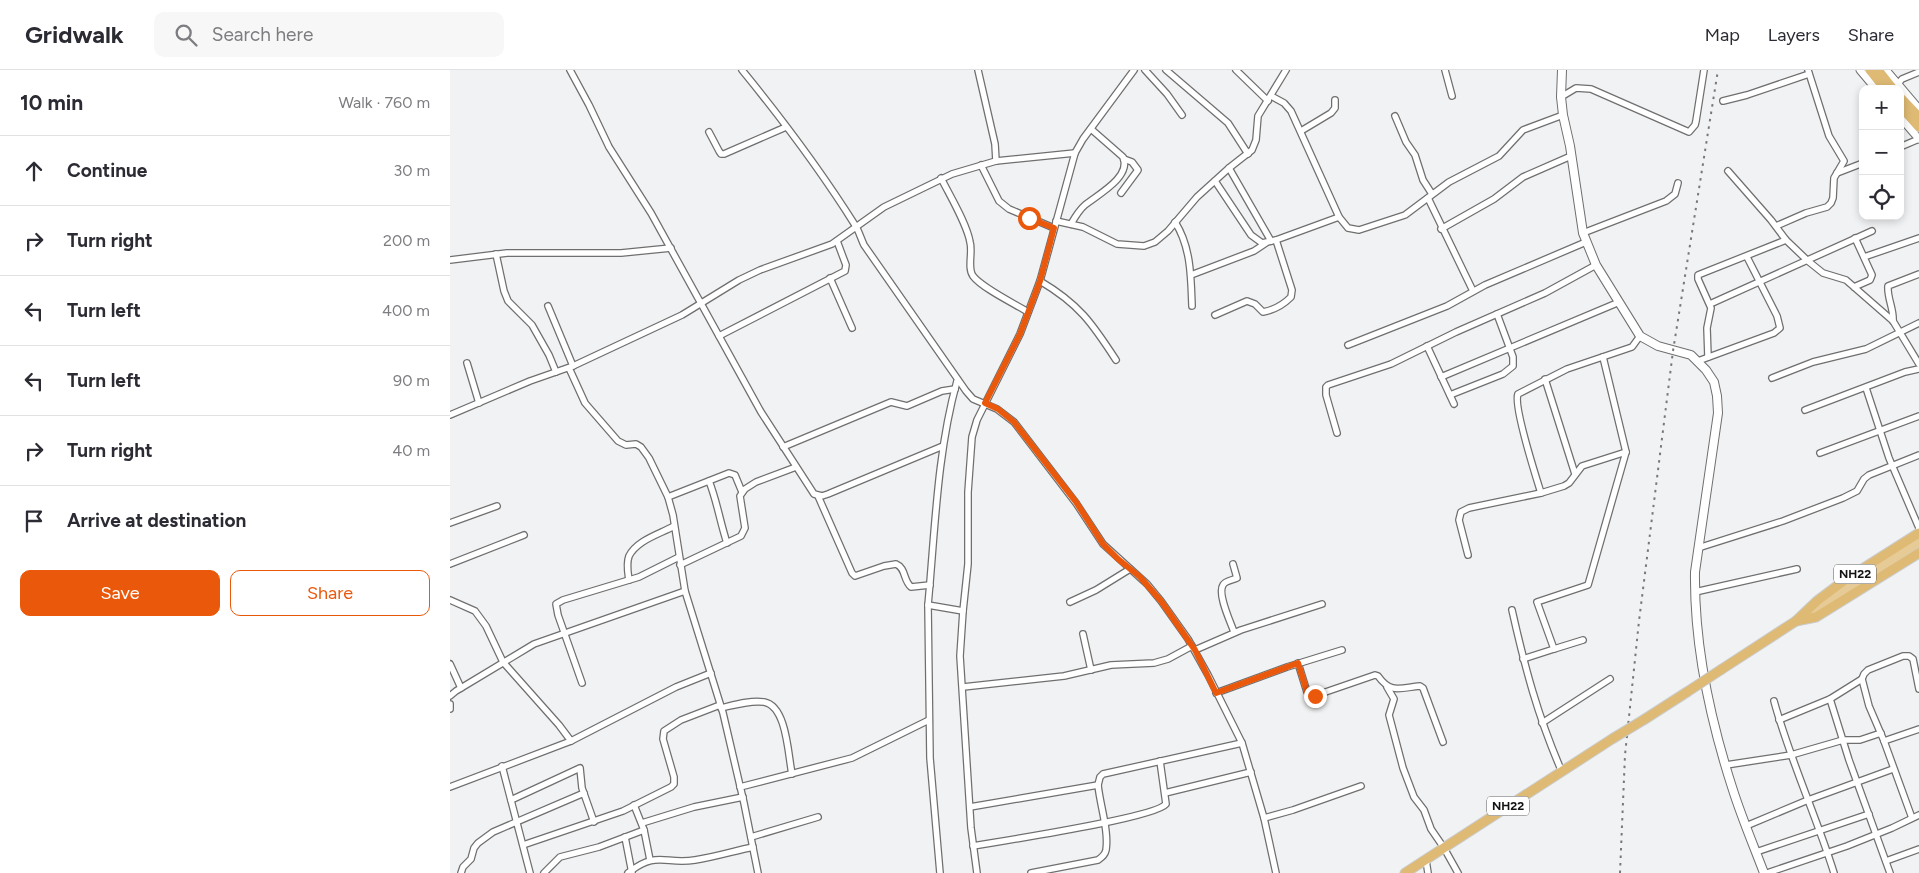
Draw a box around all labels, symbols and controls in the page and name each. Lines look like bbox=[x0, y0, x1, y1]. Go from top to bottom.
search box bbox=[154, 12, 504, 57]
text: Gridwalk bbox=[25, 20, 124, 49]
icon: search bbox=[172, 21, 200, 49]
text: Search here bbox=[212, 23, 313, 46]
text: Map bbox=[1705, 24, 1740, 46]
text: Layers bbox=[1768, 24, 1820, 46]
text: Share bbox=[1848, 24, 1894, 46]
map controls bbox=[1859, 85, 1904, 220]
button: + bbox=[1859, 85, 1904, 130]
text: 10 min bbox=[20, 90, 83, 115]
text: Walk · 760 m bbox=[338, 93, 430, 112]
button: − bbox=[1859, 130, 1904, 175]
icon: ahead bbox=[20, 157, 48, 185]
text: Continue bbox=[67, 159, 147, 182]
text: 30 m bbox=[393, 161, 430, 180]
button: locate bbox=[1859, 175, 1904, 220]
route start bbox=[1018, 207, 1041, 230]
icon: right bbox=[20, 227, 48, 255]
text: Turn right bbox=[67, 229, 153, 252]
text: 200 m bbox=[383, 231, 430, 250]
icon: left bbox=[20, 297, 48, 325]
text: Turn left bbox=[67, 299, 141, 322]
text: 400 m bbox=[382, 301, 430, 320]
icon: left bbox=[20, 367, 48, 395]
text: Turn left bbox=[67, 369, 141, 392]
text: 90 m bbox=[393, 371, 430, 390]
icon: right bbox=[20, 437, 48, 465]
text: Turn right bbox=[67, 439, 153, 462]
text: 40 m bbox=[392, 441, 430, 460]
icon: arrive bbox=[20, 507, 48, 535]
text: Arrive at destination bbox=[67, 509, 246, 532]
road number: NH22 bbox=[1834, 564, 1876, 584]
button: Save bbox=[20, 570, 220, 616]
button: Share bbox=[230, 570, 430, 616]
route end bbox=[1304, 685, 1327, 708]
road number: NH22 bbox=[1487, 796, 1529, 816]

